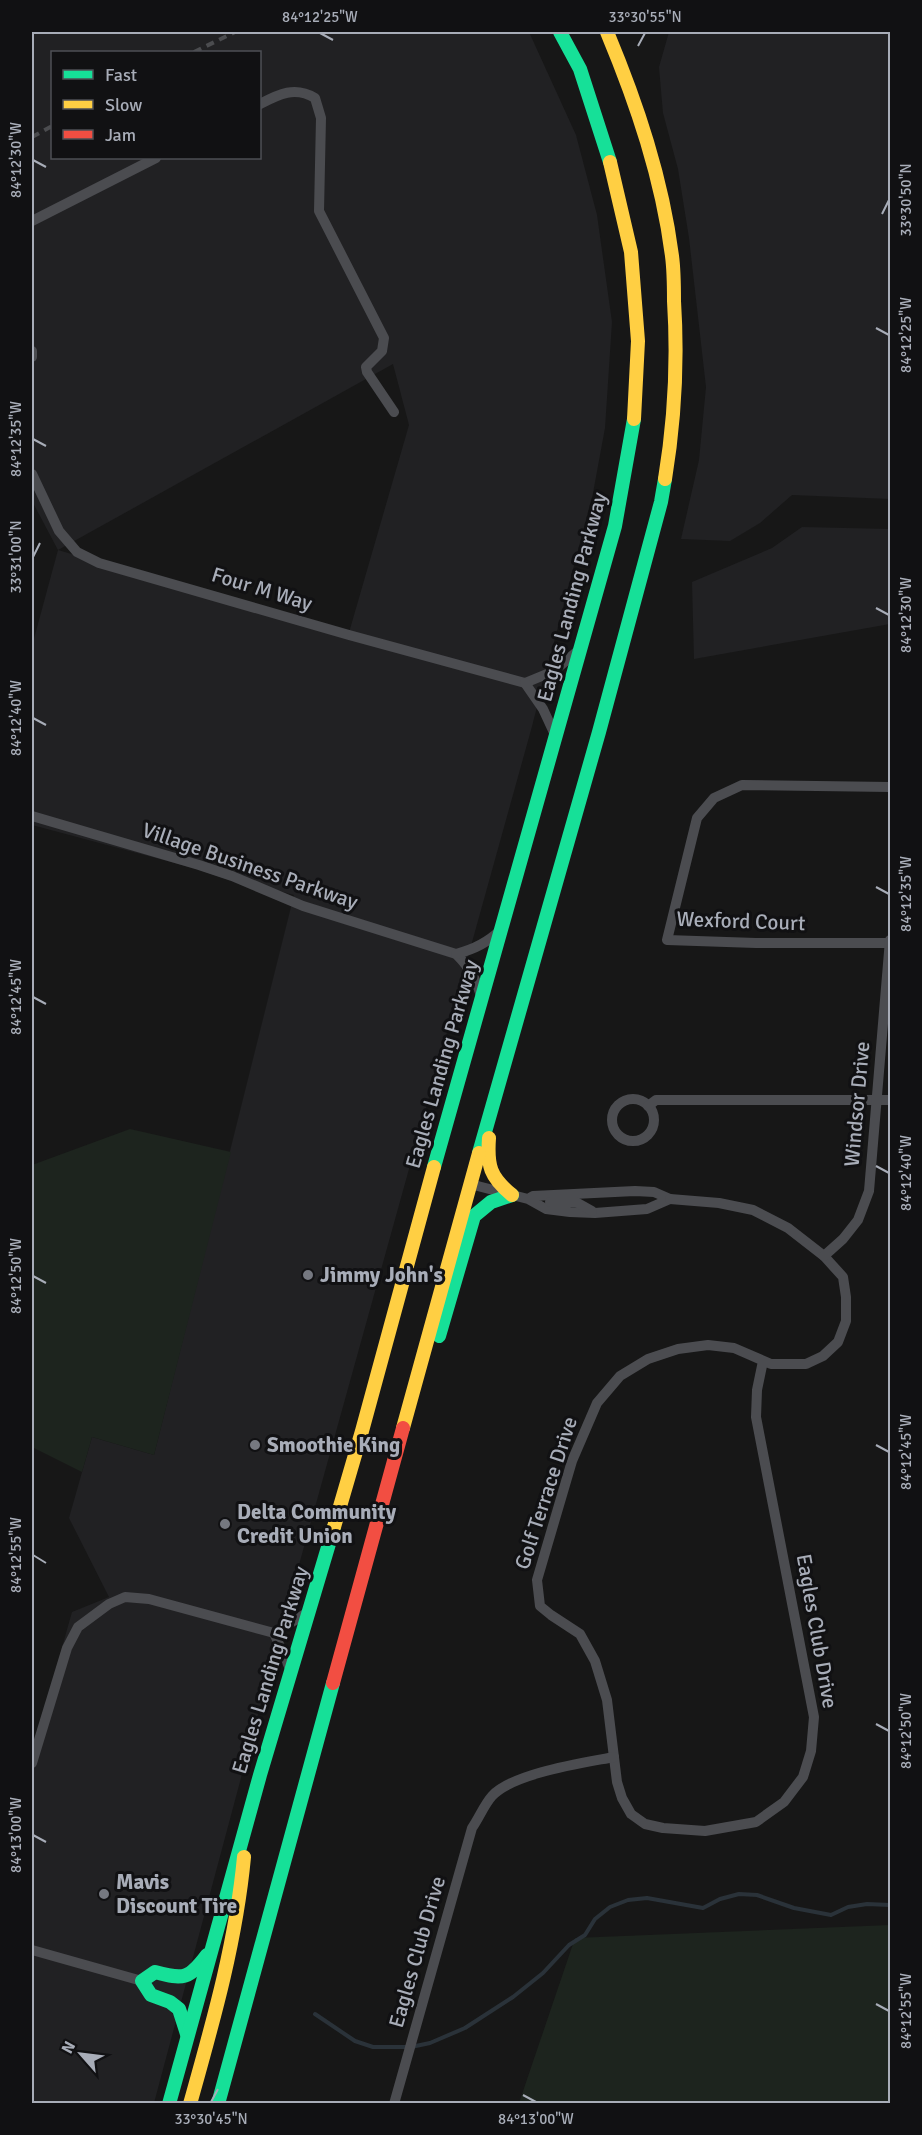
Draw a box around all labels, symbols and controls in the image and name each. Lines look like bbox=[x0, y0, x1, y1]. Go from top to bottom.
text: 84°12'25"W bbox=[282, 8, 358, 26]
text: 33°30'55"N bbox=[608, 8, 682, 26]
legend bbox=[51, 51, 261, 159]
text: Fast bbox=[105, 64, 137, 86]
text: Slow bbox=[105, 94, 142, 116]
text: 84°12'30"W bbox=[7, 122, 25, 198]
text: Jam bbox=[105, 124, 136, 146]
text: 33°30'50"N bbox=[897, 163, 915, 237]
text: 84°12'25"W bbox=[897, 297, 915, 373]
text: 84°12'35"W bbox=[7, 401, 25, 477]
street label: Eagles Landing Parkway bbox=[531, 489, 613, 705]
text: 33°31'00"N bbox=[7, 520, 25, 594]
street label: Four M Way bbox=[208, 561, 316, 617]
text: 84°12'30"W bbox=[897, 577, 915, 653]
text: 84°12'40"W bbox=[7, 680, 25, 756]
street label: Village Business Parkway bbox=[139, 817, 361, 915]
text: 84°12'35"W bbox=[897, 856, 915, 932]
street label: Wexford Court bbox=[676, 906, 806, 936]
street label: Eagles Landing Parkway bbox=[400, 956, 484, 1171]
text: 84°12'45"W bbox=[7, 959, 25, 1035]
street label: Windsor Drive bbox=[839, 1040, 875, 1168]
text: 84°12'40"W bbox=[897, 1135, 915, 1211]
text: 84°12'50"W bbox=[7, 1238, 25, 1314]
place label: Jimmy John's bbox=[320, 1262, 443, 1288]
marker: Jimmy John's bbox=[301, 1268, 315, 1282]
street label: Golf Terrace Drive bbox=[509, 1413, 583, 1573]
text: 84°12'45"W bbox=[897, 1414, 915, 1490]
place label: Smoothie King bbox=[267, 1432, 400, 1458]
marker: Smoothie King bbox=[248, 1438, 262, 1452]
place label: Delta Community Credit Union bbox=[237, 1499, 397, 1549]
text: 84°12'55"W bbox=[7, 1517, 25, 1593]
marker: Delta Community Credit Union bbox=[218, 1517, 232, 1531]
street label: Eagles Club Drive bbox=[791, 1552, 843, 1710]
street label: Eagles Landing Parkway bbox=[226, 1563, 314, 1777]
text: 84°12'50"W bbox=[897, 1693, 915, 1769]
text: 84°13'00"W bbox=[7, 1797, 25, 1873]
place label: Mavis Discount Tire bbox=[116, 1869, 237, 1919]
street label: Eagles Club Drive bbox=[383, 1873, 451, 2031]
marker: Mavis Discount Tire bbox=[97, 1887, 111, 1901]
text: 84°12'55"W bbox=[897, 1973, 915, 2049]
north arrow bbox=[51, 2024, 111, 2084]
text: N bbox=[57, 2038, 80, 2057]
text: 33°30'45"N bbox=[174, 2110, 248, 2128]
text: 84°13'00"W bbox=[498, 2110, 574, 2128]

